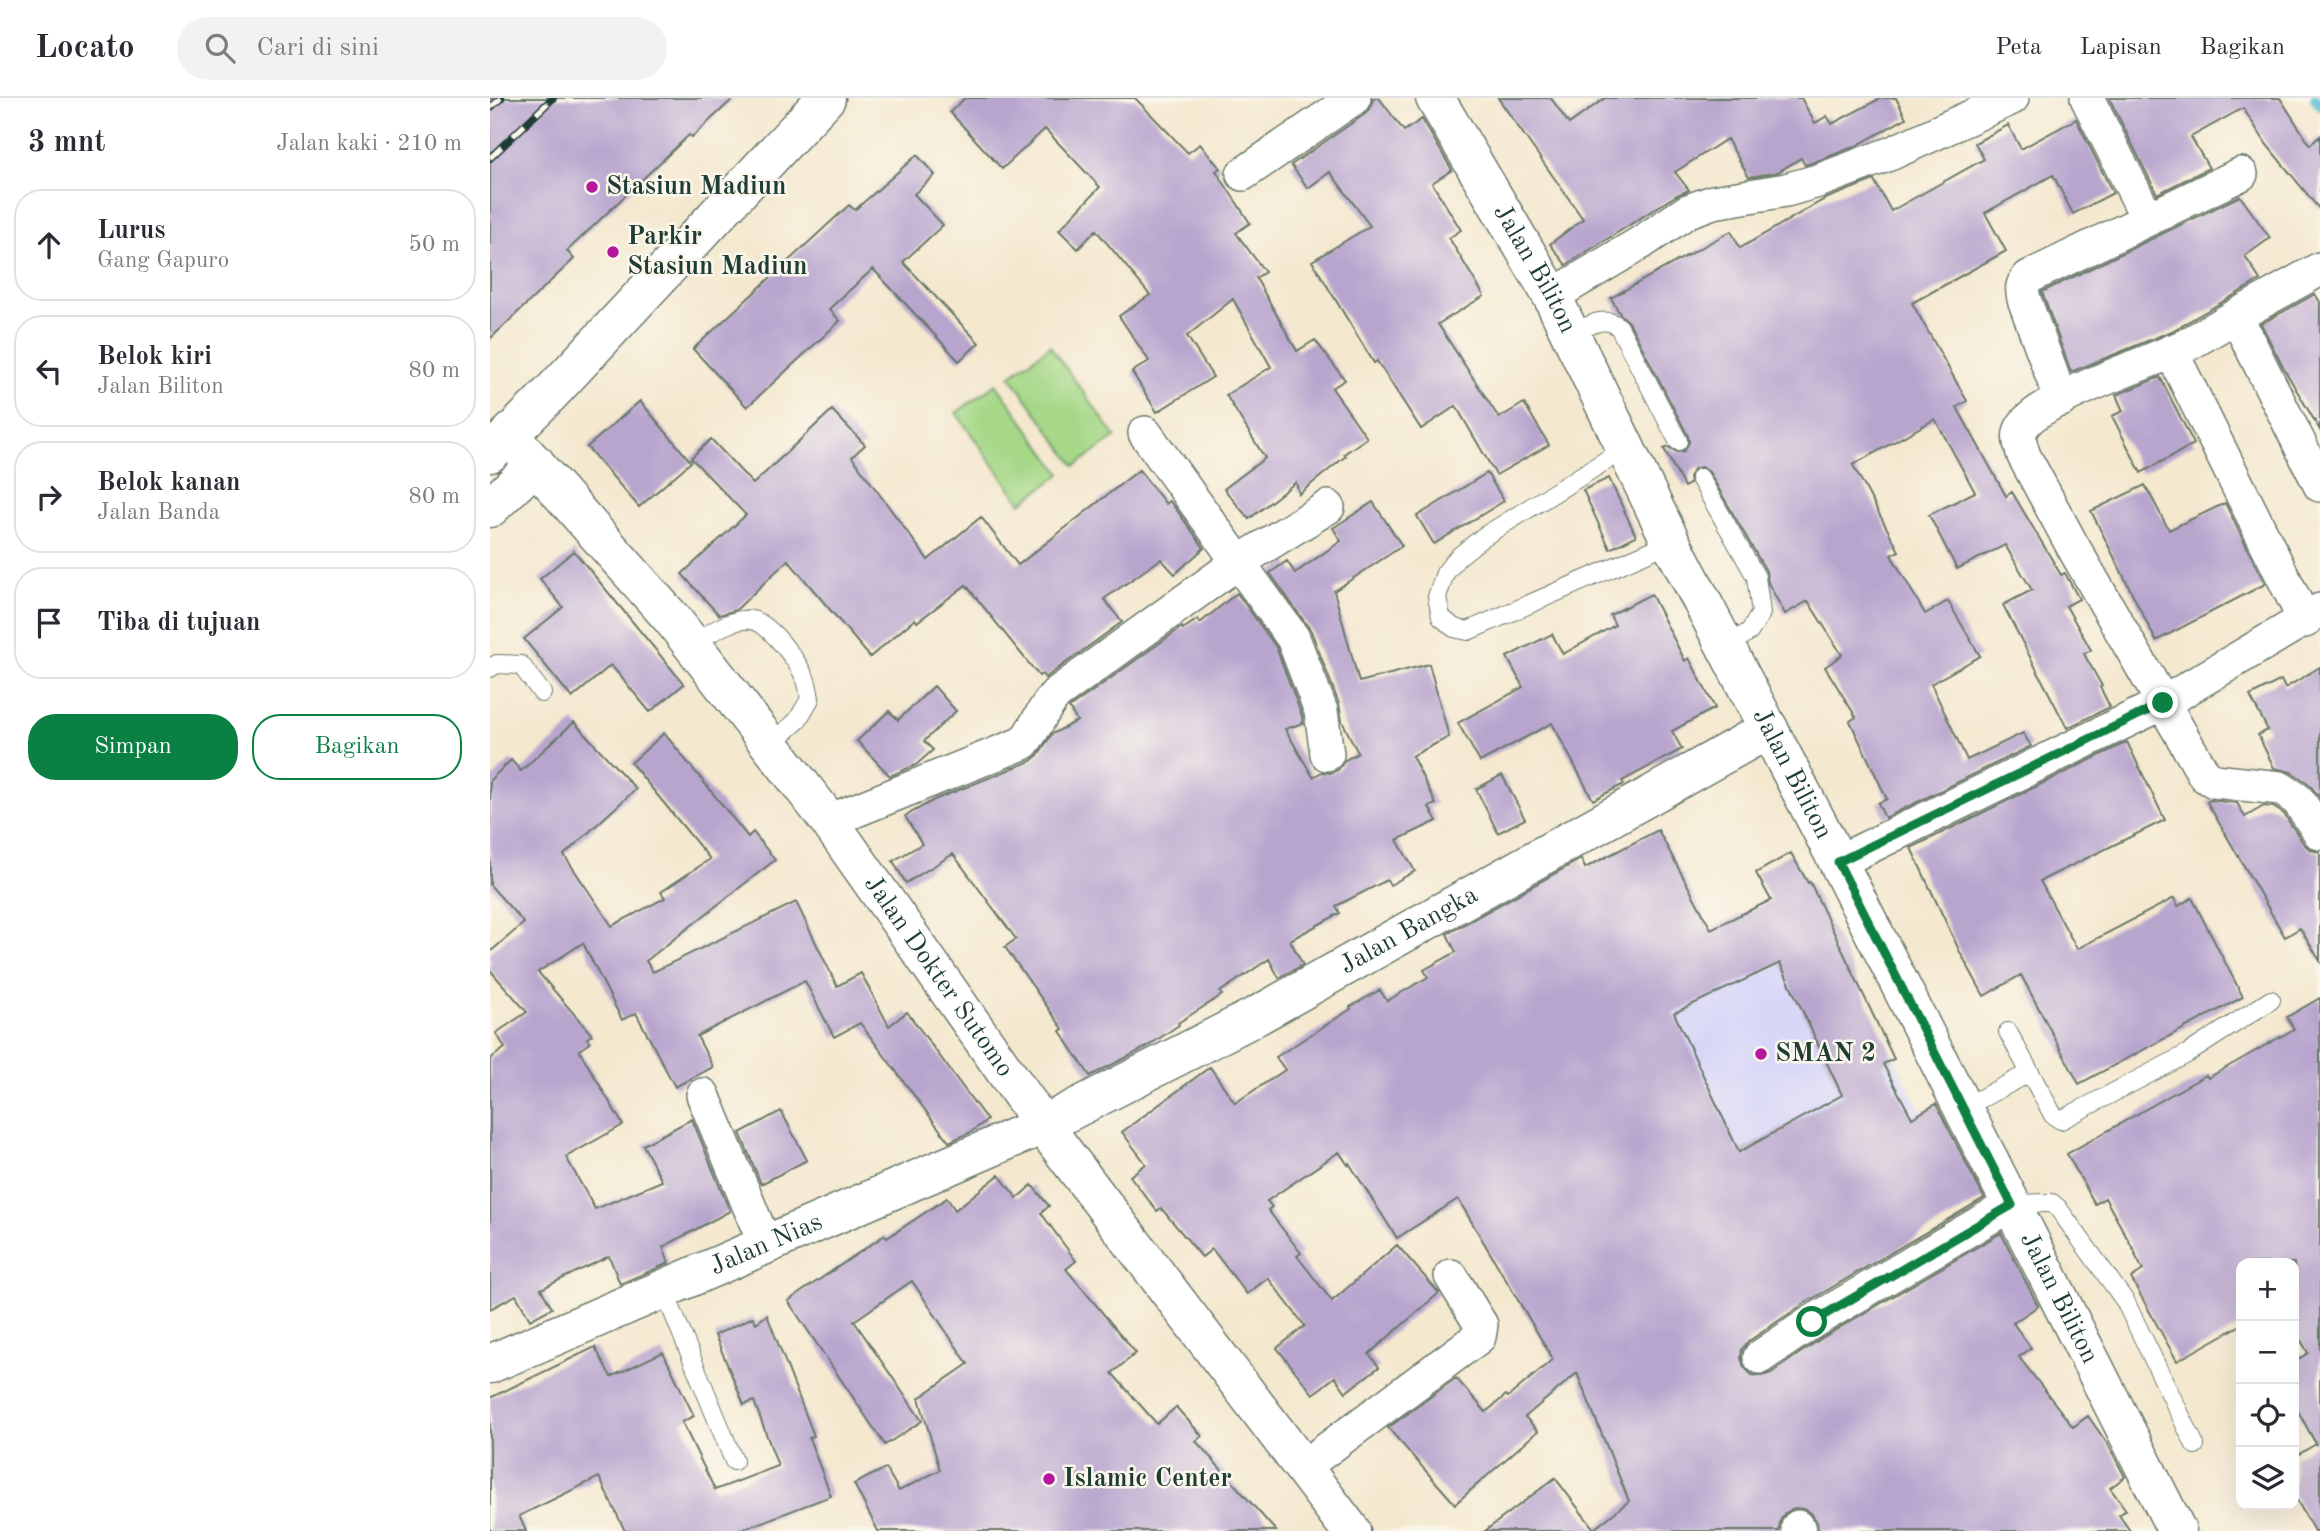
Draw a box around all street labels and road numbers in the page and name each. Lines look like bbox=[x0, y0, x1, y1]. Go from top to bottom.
street label: Jalan Biliton bbox=[1488, 200, 1581, 337]
street label: Jalan Biliton bbox=[1747, 705, 1837, 844]
street label: Jalan Dokter Sutomo bbox=[859, 871, 1018, 1082]
street label: Jalan Bangka bbox=[1336, 882, 1482, 979]
street label: Jalan Nias bbox=[706, 1209, 826, 1280]
street label: Jalan Biliton bbox=[2015, 1228, 2103, 1368]

